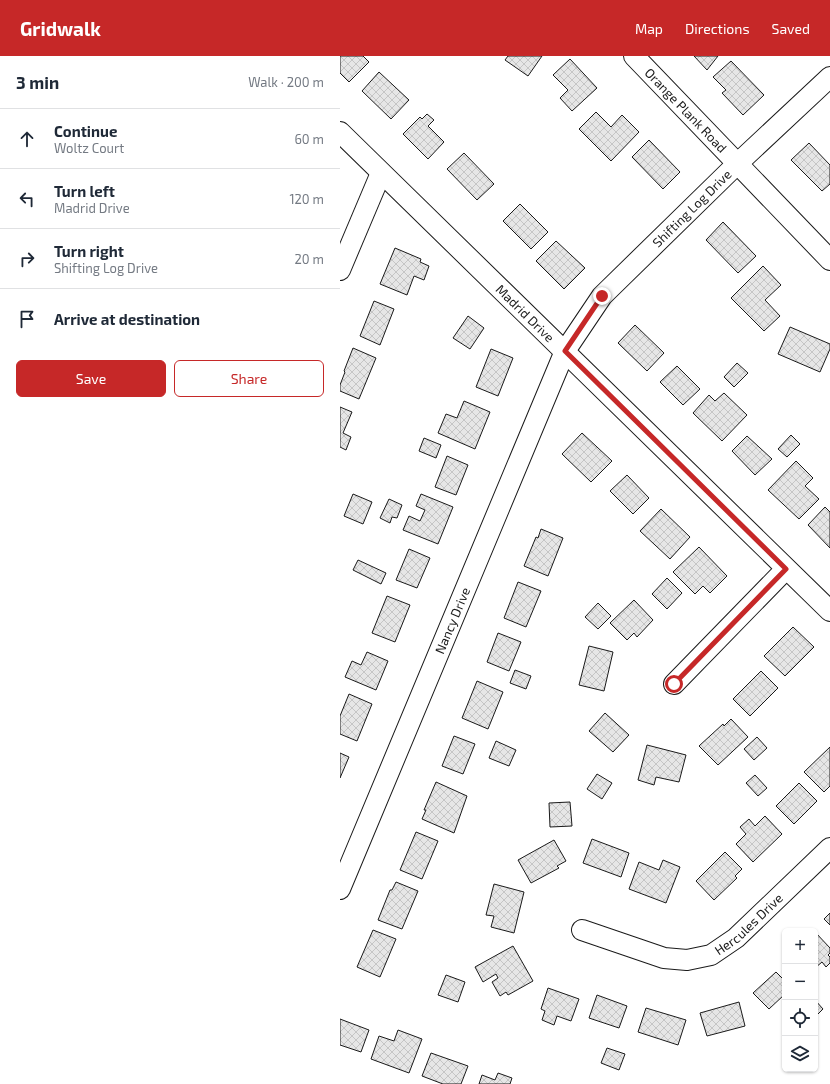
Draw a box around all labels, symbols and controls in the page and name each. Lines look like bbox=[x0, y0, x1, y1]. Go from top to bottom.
text: Gridwalk bbox=[20, 17, 101, 40]
text: Map bbox=[635, 20, 663, 37]
text: Directions bbox=[685, 20, 750, 37]
text: Saved bbox=[772, 20, 810, 37]
street label: Orange Plank Road bbox=[642, 64, 730, 156]
text: 3 min bbox=[16, 72, 59, 92]
text: Walk · 200 m bbox=[248, 74, 324, 90]
text: Continue bbox=[54, 122, 117, 140]
icon: ahead bbox=[16, 128, 38, 150]
text: 60 m bbox=[294, 131, 324, 147]
text: Woltz Court bbox=[54, 140, 124, 156]
street label: Shifting Log Drive bbox=[649, 166, 735, 250]
text: Turn left bbox=[54, 182, 115, 200]
icon: left bbox=[16, 188, 38, 210]
text: 120 m bbox=[289, 191, 324, 207]
text: Madrid Drive bbox=[54, 200, 130, 216]
text: Turn right bbox=[54, 242, 124, 260]
icon: right bbox=[16, 248, 38, 270]
text: 20 m bbox=[295, 251, 324, 267]
text: Shifting Log Drive bbox=[54, 260, 158, 276]
street label: Madrid Drive bbox=[493, 281, 558, 345]
route end bbox=[593, 287, 611, 305]
icon: arrive bbox=[16, 308, 38, 330]
text: Arrive at destination bbox=[54, 310, 200, 328]
button: Save bbox=[16, 360, 166, 397]
button: Share bbox=[174, 360, 324, 397]
street label: Nancy Drive bbox=[431, 585, 473, 656]
route start bbox=[665, 675, 683, 693]
street label: Hercules Drive bbox=[711, 890, 786, 958]
map controls bbox=[782, 928, 818, 1072]
button: + bbox=[782, 928, 818, 964]
button: − bbox=[782, 964, 818, 1000]
button: locate bbox=[782, 1000, 818, 1036]
button: layers bbox=[782, 1036, 818, 1072]

